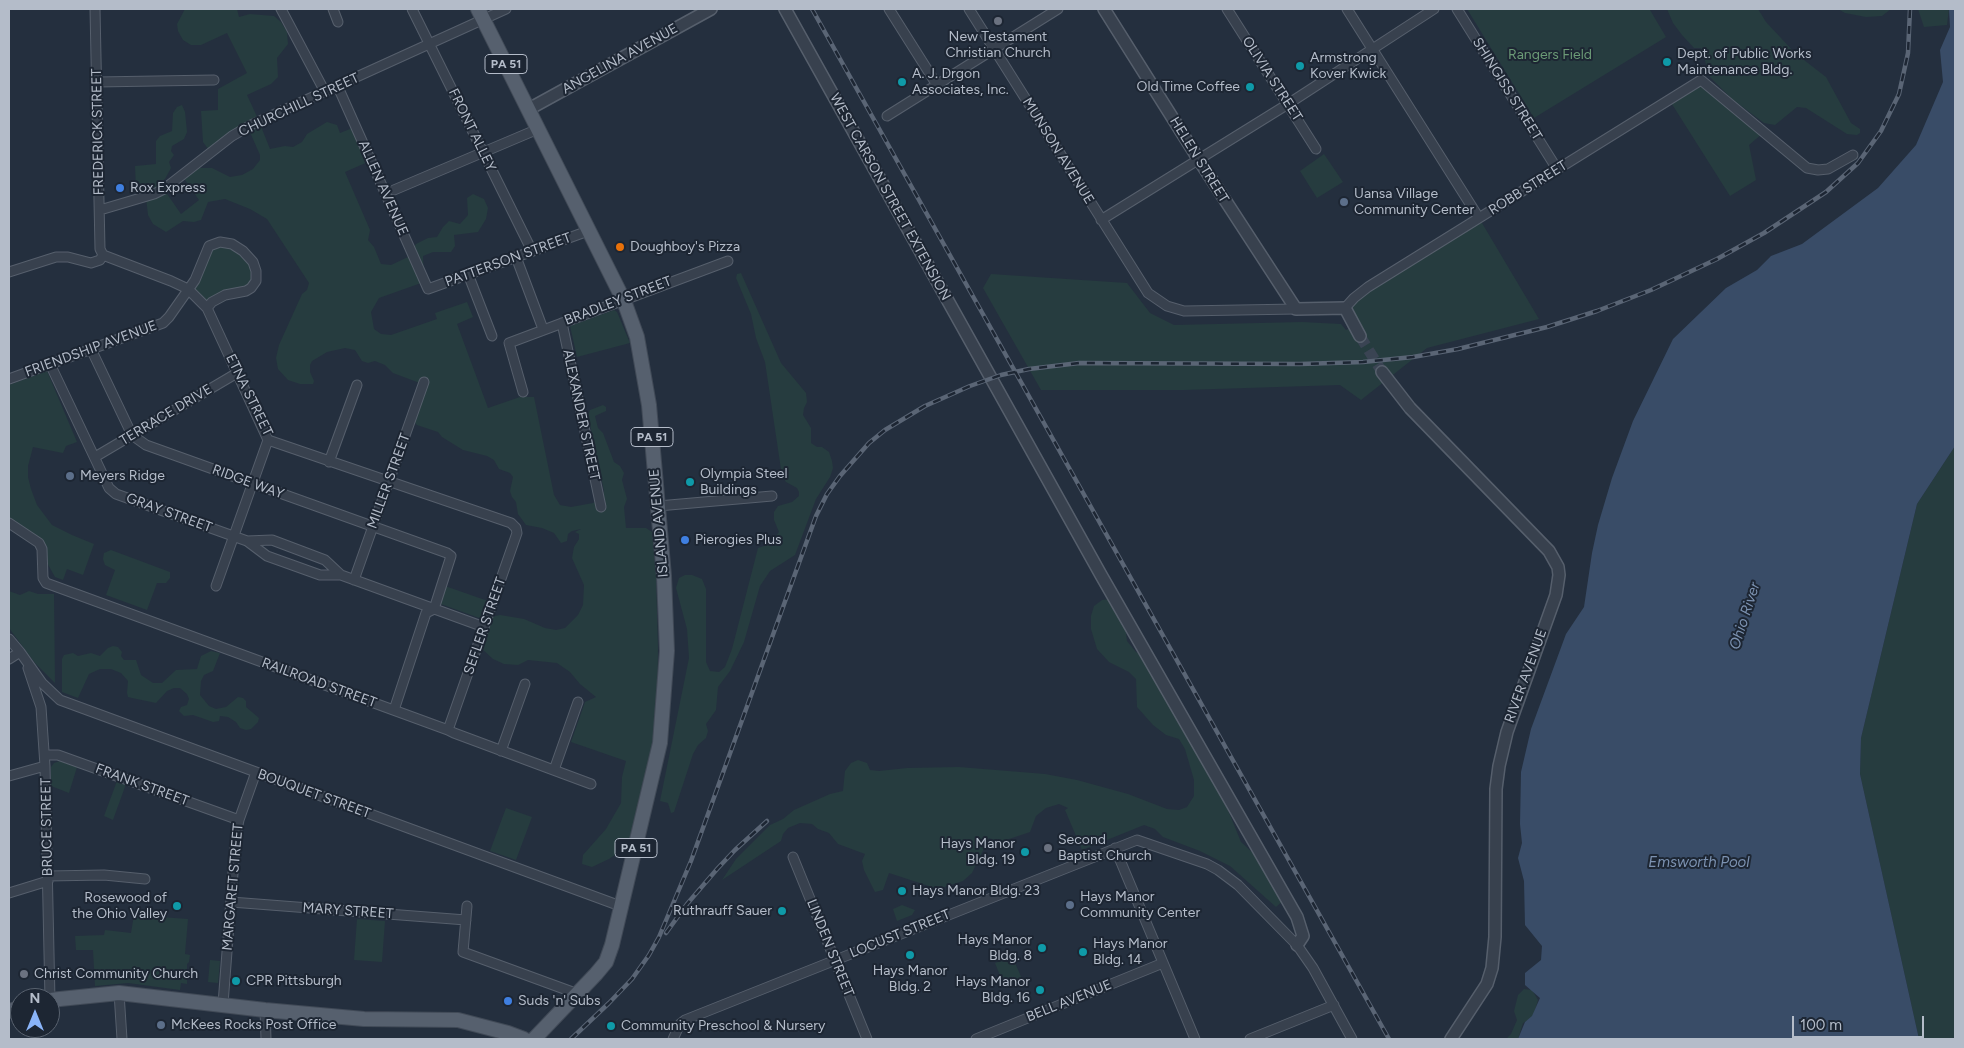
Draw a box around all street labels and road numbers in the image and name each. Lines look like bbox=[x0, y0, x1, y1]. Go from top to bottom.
street label: ANGELINA AVENUE bbox=[559, 20, 681, 98]
street label: OLIVIA STREET bbox=[1238, 33, 1306, 125]
street label: SHINGISS STREET bbox=[1469, 35, 1545, 143]
road number: PA 51 bbox=[485, 54, 527, 74]
street label: FREDERICK STREET bbox=[88, 69, 108, 195]
street label: CHURCHILL STREET bbox=[236, 70, 362, 140]
street label: FRONT ALLEY bbox=[445, 86, 499, 174]
street label: WEST CARSON STREET EXTENSION bbox=[826, 90, 954, 304]
street label: MUNSON AVENUE bbox=[1018, 95, 1098, 207]
street label: HELEN STREET bbox=[1166, 114, 1232, 206]
street label: ALLEN AVENUE bbox=[354, 138, 412, 238]
street label: ROBB STREET bbox=[1486, 157, 1570, 219]
street label: PATTERSON STREET bbox=[443, 229, 573, 291]
street label: BRADLEY STREET bbox=[562, 273, 674, 329]
street label: FRIENDSHIP AVENUE bbox=[23, 317, 159, 381]
street label: ALEXANDER STREET bbox=[559, 348, 603, 482]
street label: ETNA STREET bbox=[222, 351, 276, 439]
street label: TERRACE DRIVE bbox=[117, 381, 215, 449]
road number: PA 51 bbox=[631, 428, 673, 447]
street label: MILLER STREET bbox=[364, 431, 414, 531]
street label: RIDGE WAY bbox=[210, 461, 286, 503]
street label: ISLAND AVENUE bbox=[646, 468, 672, 578]
street label: GRAY STREET bbox=[124, 490, 214, 536]
street label: SEFLER STREET bbox=[461, 575, 509, 677]
street label: RIVER AVENUE bbox=[1501, 627, 1551, 725]
street label: RAILROAD STREET bbox=[259, 654, 379, 712]
street label: FRANK STREET bbox=[93, 760, 191, 810]
street label: BOUQUET STREET bbox=[255, 766, 373, 822]
street label: BRUCE STREET bbox=[38, 778, 56, 876]
street label: MARGARET STREET bbox=[219, 823, 247, 951]
road number: PA 51 bbox=[615, 838, 657, 858]
street label: LINDEN STREET bbox=[803, 897, 857, 999]
street label: MARY STREET bbox=[302, 899, 394, 923]
street label: LOCUST STREET bbox=[847, 906, 953, 962]
street label: BELL AVENUE bbox=[1024, 976, 1114, 1026]

